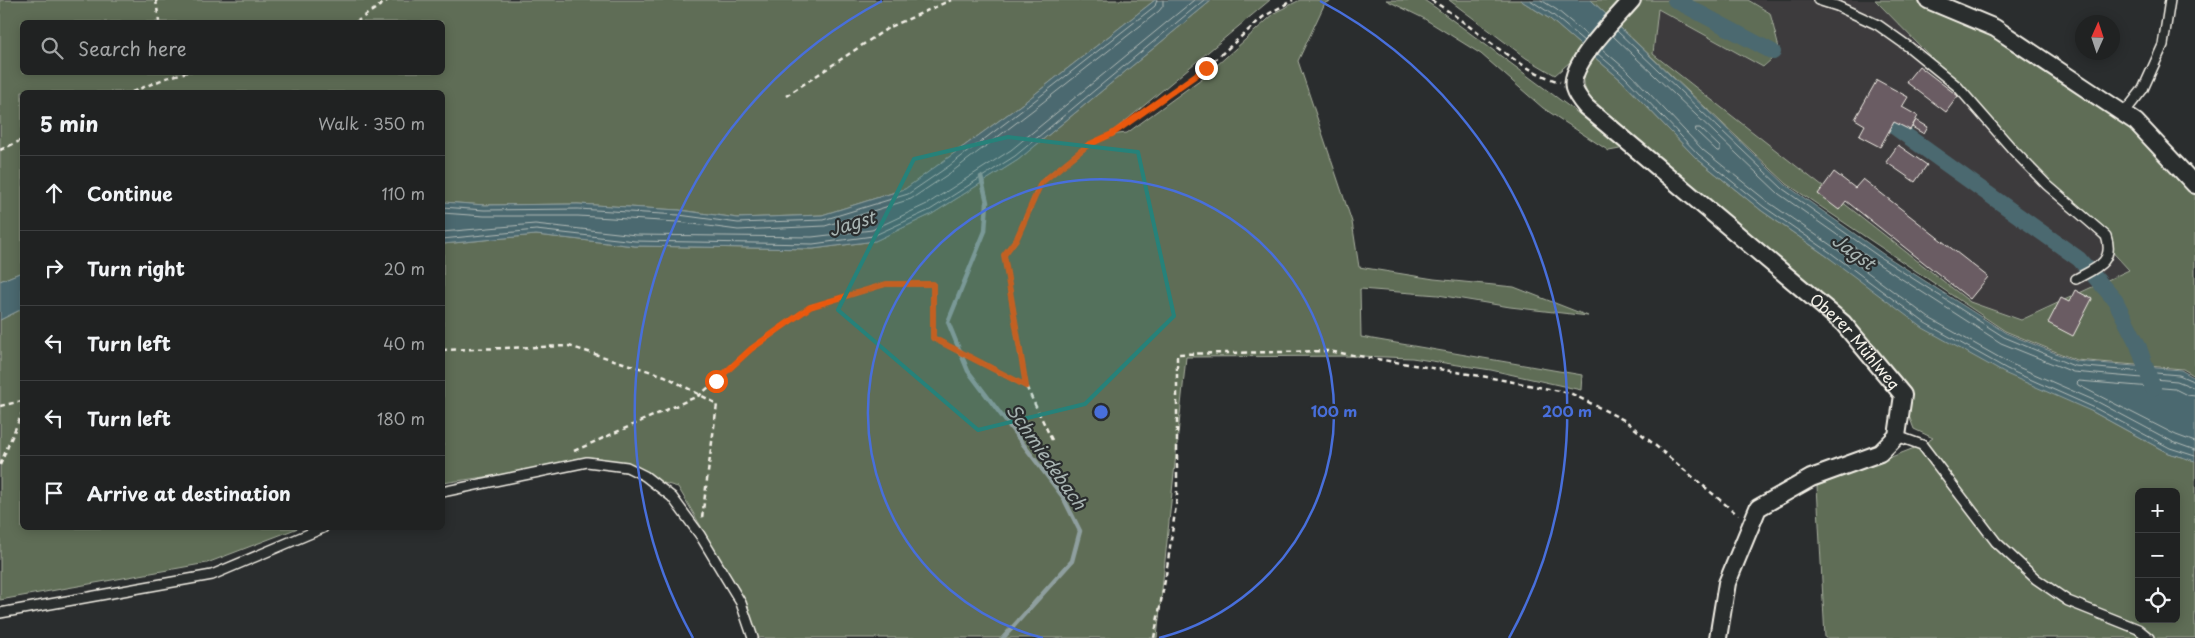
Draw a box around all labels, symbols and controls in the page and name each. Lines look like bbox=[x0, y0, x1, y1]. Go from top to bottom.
north arrow bbox=[2075, 15, 2120, 60]
search box bbox=[20, 20, 445, 75]
icon: search bbox=[38, 34, 66, 62]
text: Search here bbox=[78, 34, 187, 62]
route end bbox=[1195, 57, 1218, 80]
text: 5 min bbox=[40, 107, 98, 139]
text: Walk · 350 m bbox=[318, 111, 425, 135]
icon: ahead bbox=[40, 179, 68, 207]
text: Continue bbox=[87, 179, 173, 207]
text: 110 m bbox=[382, 181, 425, 205]
water label: Jagst bbox=[825, 202, 880, 242]
water label: Jagst bbox=[1827, 226, 1883, 277]
icon: right bbox=[40, 254, 68, 282]
text: Turn right bbox=[87, 254, 185, 282]
text: 20 m bbox=[384, 256, 425, 280]
street label: Oberer Mühlweg bbox=[1805, 287, 1907, 395]
icon: left bbox=[40, 329, 68, 357]
text: Turn left bbox=[87, 329, 171, 357]
text: 40 m bbox=[383, 331, 425, 355]
route start bbox=[705, 370, 728, 393]
water label: Schmiedebach bbox=[1001, 398, 1094, 515]
text: 100 m bbox=[1311, 399, 1357, 422]
text: 200 m bbox=[1542, 399, 1592, 422]
centre of rings bbox=[1092, 403, 1110, 421]
icon: left bbox=[40, 404, 68, 432]
text: Turn left bbox=[87, 404, 171, 432]
text: 180 m bbox=[377, 406, 425, 430]
icon: arrive bbox=[40, 479, 68, 507]
text: Arrive at destination bbox=[87, 479, 291, 507]
map controls bbox=[2135, 488, 2180, 623]
button: + bbox=[2135, 488, 2180, 533]
button: − bbox=[2135, 533, 2180, 578]
button: locate bbox=[2135, 578, 2180, 623]

